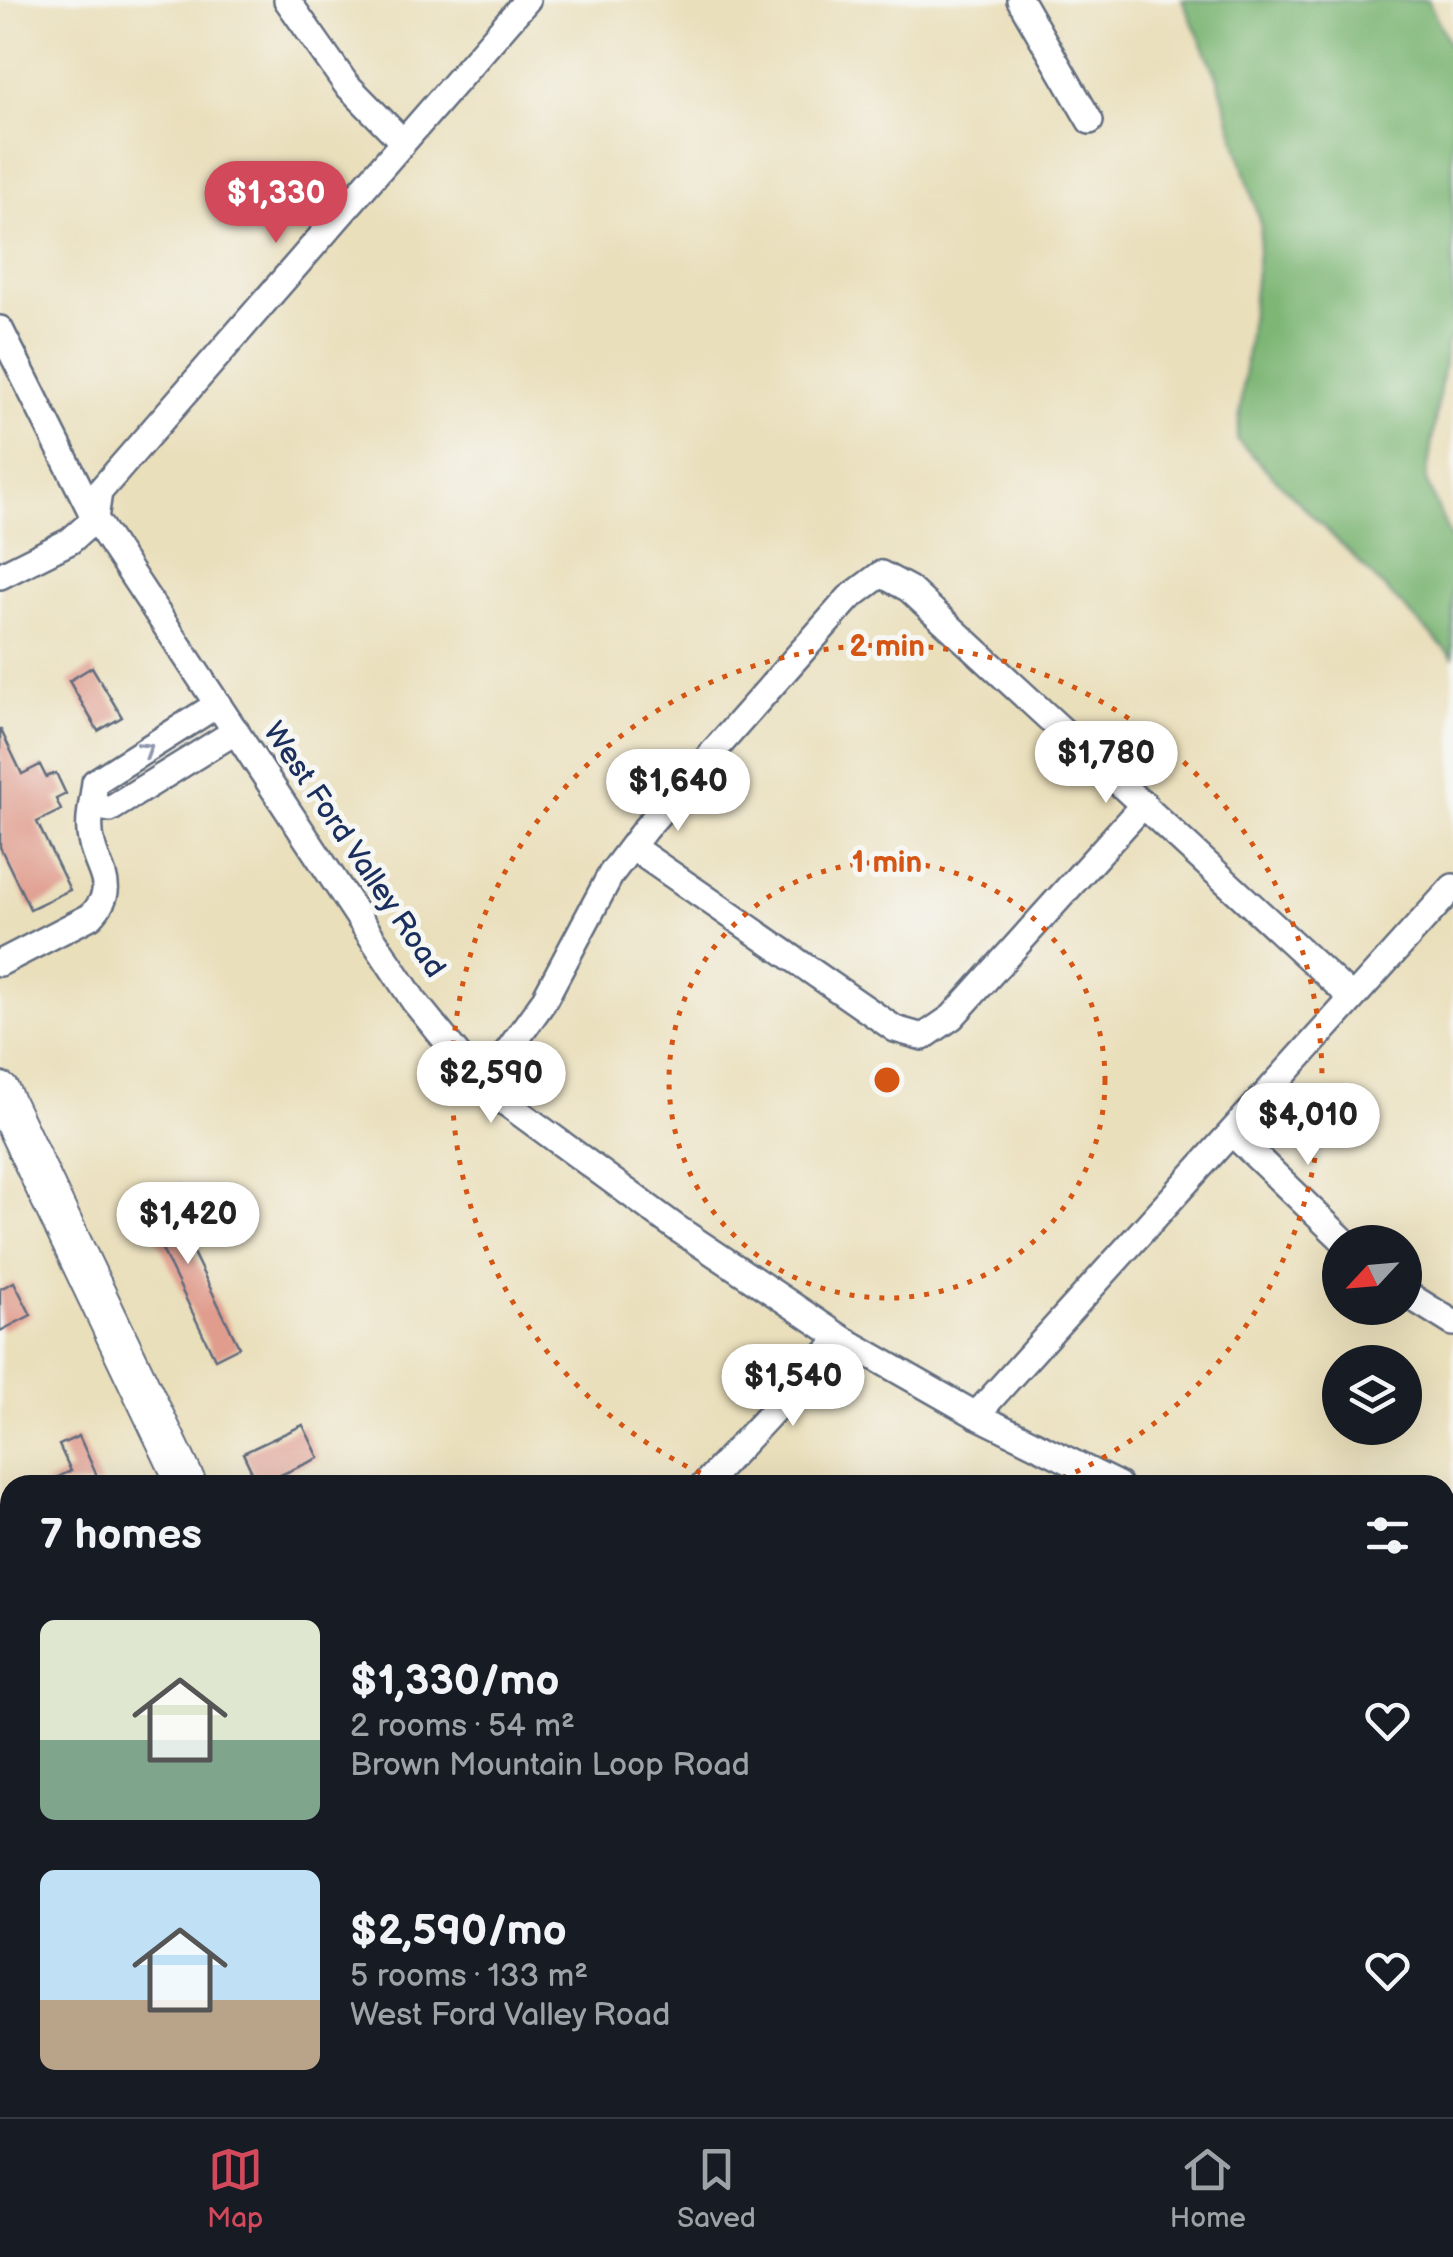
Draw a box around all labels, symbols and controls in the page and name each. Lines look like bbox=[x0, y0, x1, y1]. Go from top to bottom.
pin: $1,330 bbox=[195, 161, 357, 246]
text: $1,330 bbox=[227, 174, 325, 213]
text: 2 min bbox=[849, 629, 925, 665]
street label: West Ford Valley Road bbox=[255, 715, 453, 985]
pin: $1,780 bbox=[1025, 721, 1187, 806]
text: $1,780 bbox=[1057, 734, 1155, 773]
one-way arrow bbox=[136, 743, 154, 762]
pin: $1,640 bbox=[597, 749, 759, 834]
text: $1,640 bbox=[628, 762, 728, 801]
text: 1 min bbox=[852, 845, 922, 881]
pin: $2,590 bbox=[410, 1041, 572, 1126]
text: $2,590 bbox=[439, 1054, 543, 1093]
centre of rings bbox=[869, 1062, 905, 1098]
pin: $4,010 bbox=[1227, 1083, 1389, 1168]
text: $4,010 bbox=[1258, 1096, 1358, 1135]
pin: $1,420 bbox=[107, 1182, 269, 1267]
text: $1,420 bbox=[138, 1195, 238, 1234]
north arrow bbox=[1322, 1225, 1422, 1325]
map controls bbox=[1322, 1225, 1422, 1445]
pin: $1,540 bbox=[712, 1344, 874, 1429]
button: layers bbox=[1322, 1345, 1422, 1445]
text: $1,540 bbox=[744, 1357, 842, 1396]
icon: filters bbox=[1360, 1508, 1415, 1563]
text: 7 homes bbox=[40, 1510, 202, 1561]
text: $1,330/mo bbox=[350, 1656, 559, 1707]
icon: home bbox=[120, 1660, 240, 1780]
icon: heart bbox=[1360, 1693, 1415, 1748]
text: 2 rooms · 54 m² bbox=[350, 1707, 575, 1746]
text: Brown Mountain Loop Road bbox=[350, 1746, 750, 1785]
text: $2,590/mo bbox=[350, 1906, 567, 1957]
icon: home bbox=[120, 1910, 240, 2030]
icon: heart bbox=[1360, 1943, 1415, 1998]
text: 5 rooms · 133 m² bbox=[350, 1957, 588, 1996]
text: West Ford Valley Road bbox=[350, 1996, 670, 2035]
tab: Map bbox=[207, 2142, 263, 2235]
tab: Saved bbox=[677, 2142, 756, 2235]
tab: Home bbox=[1170, 2142, 1246, 2235]

